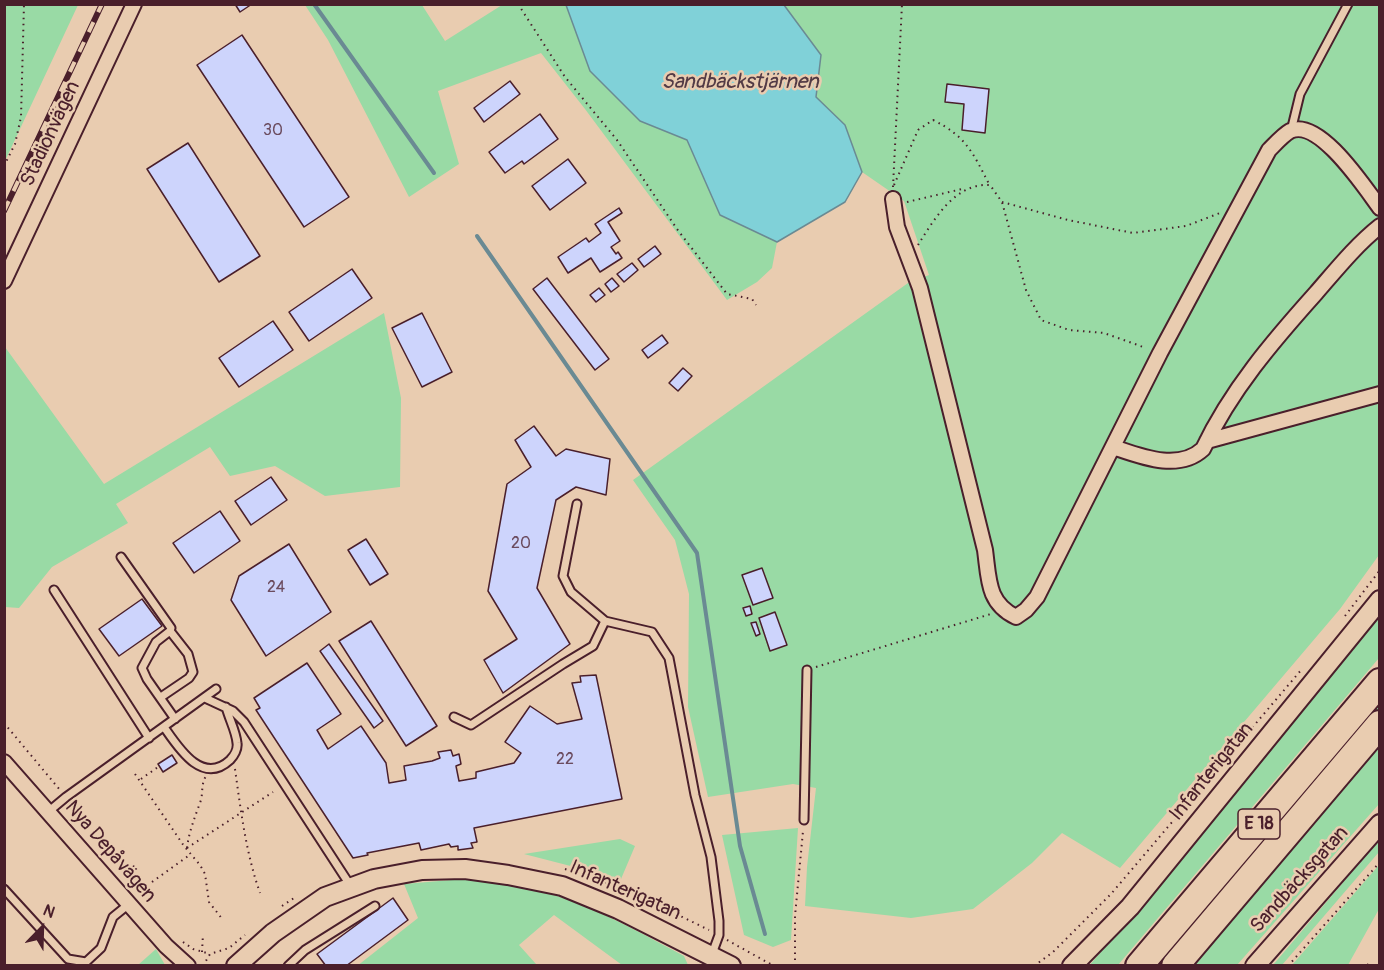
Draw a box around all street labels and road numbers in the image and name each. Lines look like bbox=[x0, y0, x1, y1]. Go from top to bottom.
street label: Stadionvägen bbox=[16, 77, 86, 191]
street label: Infanterigatan bbox=[1165, 718, 1259, 826]
street label: Nya Depåvägen bbox=[59, 796, 161, 908]
road number: E 18 bbox=[1238, 809, 1280, 839]
street label: Sandbäcksgatan bbox=[1246, 822, 1354, 938]
street label: Infanterigatan bbox=[566, 856, 684, 926]

